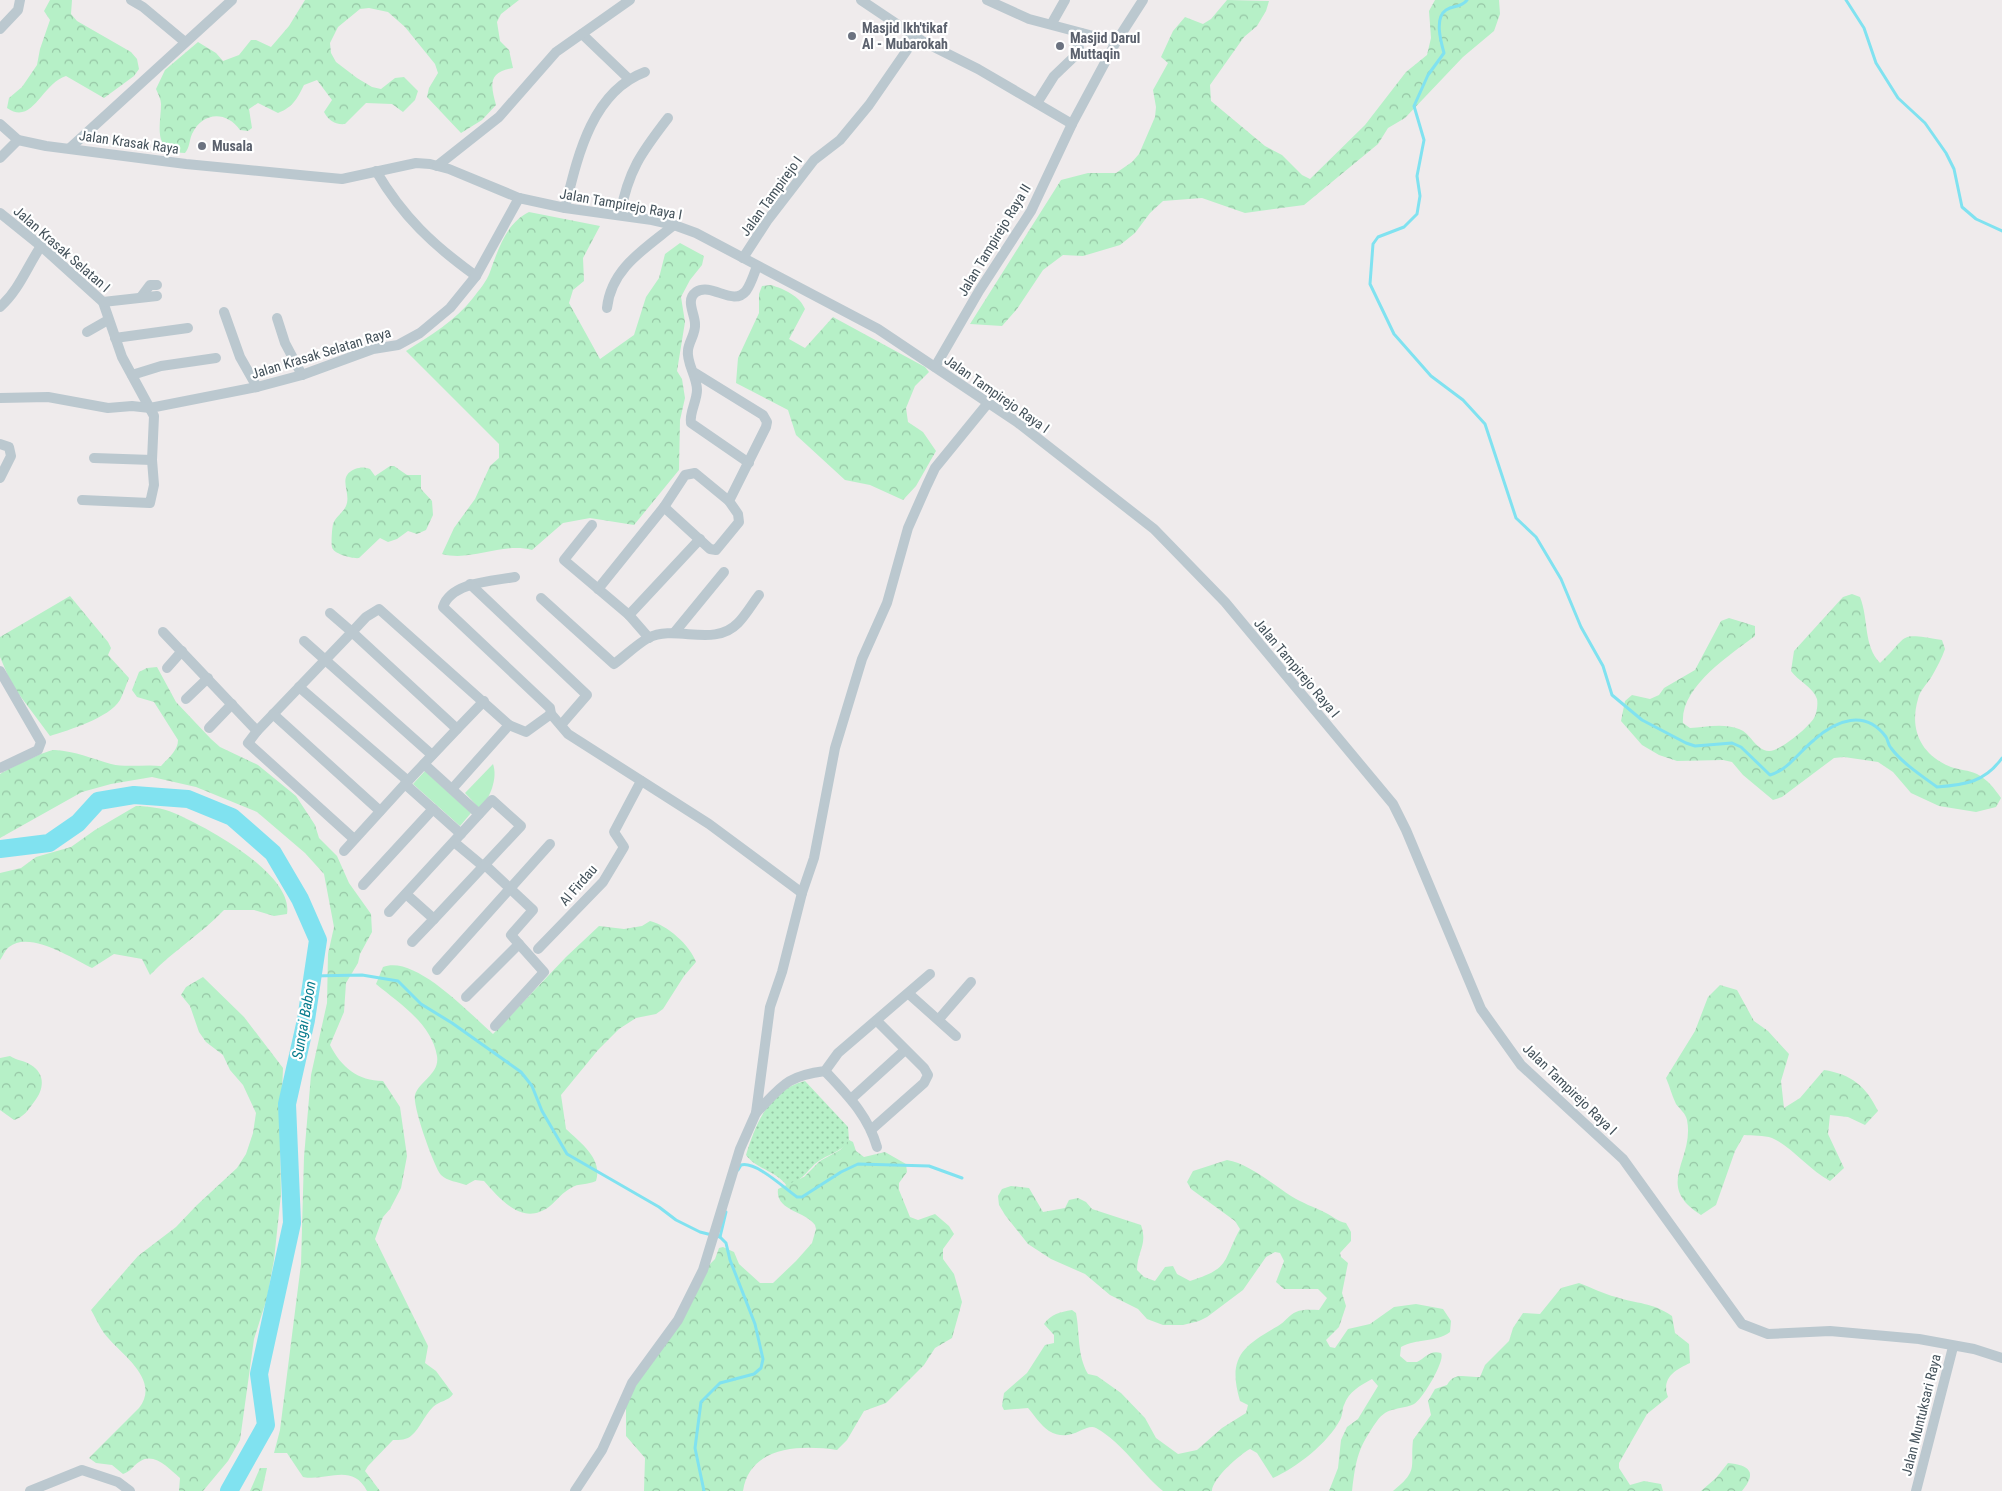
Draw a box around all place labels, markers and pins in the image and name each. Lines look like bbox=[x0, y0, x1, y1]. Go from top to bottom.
place label: Masjid Ikh'tikaf Al - Mubarokah bbox=[862, 20, 948, 52]
marker: Masjid Ikh'tikaf Al - Mubarokah bbox=[846, 30, 858, 42]
place label: Masjid Darul Muttaqin bbox=[1070, 30, 1140, 62]
marker: Masjid Darul Muttaqin bbox=[1054, 40, 1066, 52]
place label: Musala bbox=[212, 138, 253, 154]
marker: Musala bbox=[196, 140, 208, 152]

